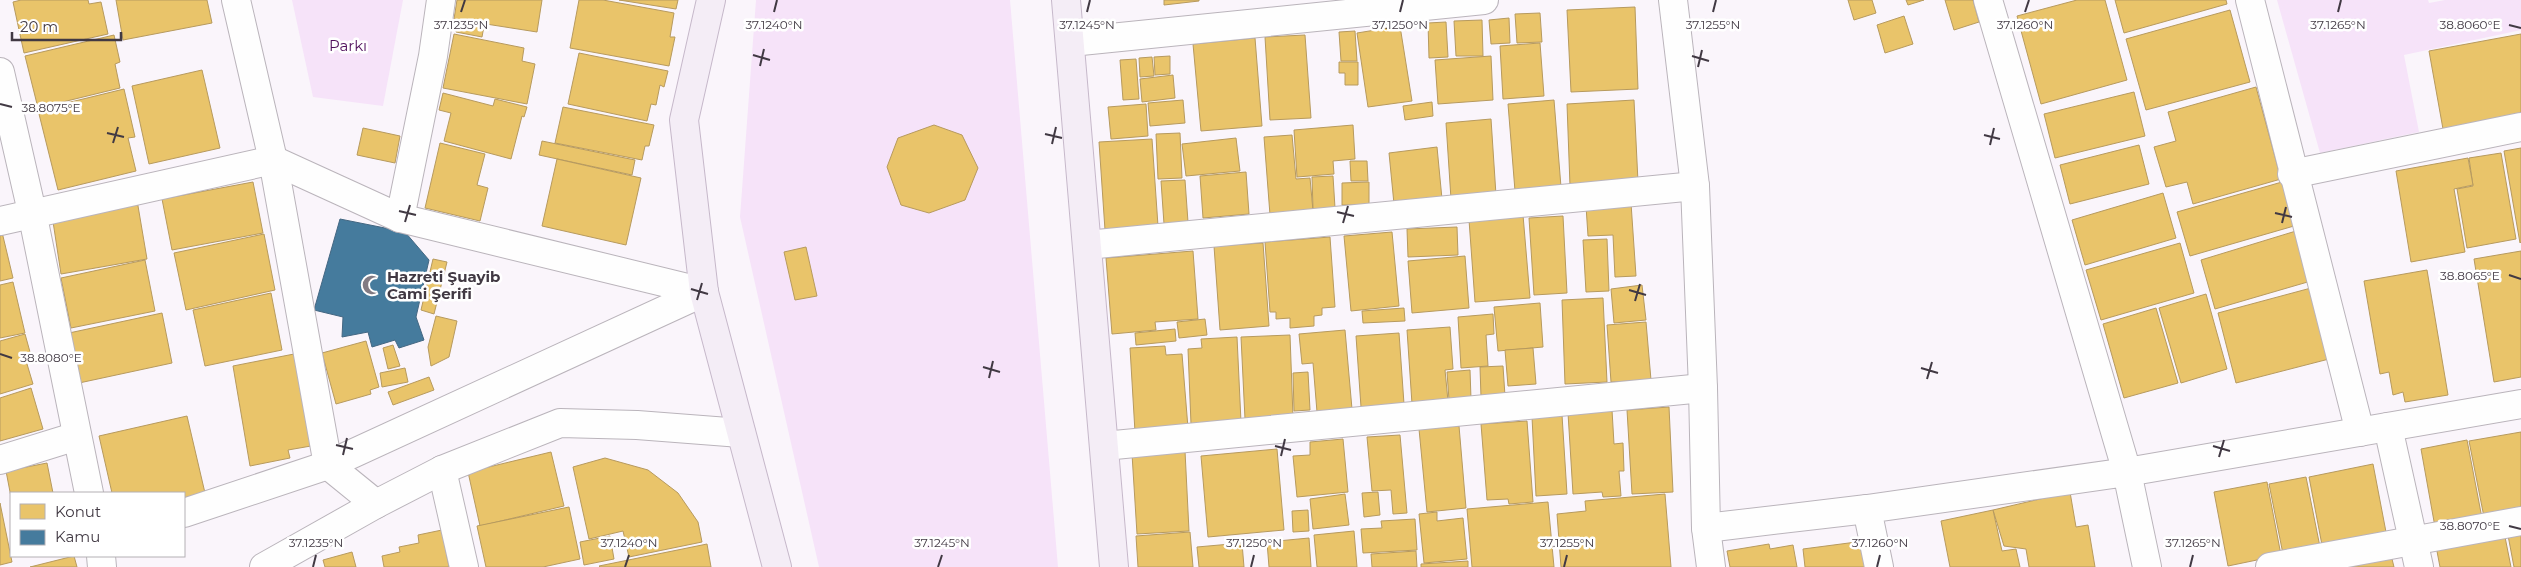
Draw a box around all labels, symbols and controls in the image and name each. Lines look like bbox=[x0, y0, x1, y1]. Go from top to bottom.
scale bar bbox=[12, 10, 121, 42]
text: 20 m bbox=[20, 17, 58, 36]
text: 37.1235°N bbox=[434, 17, 488, 32]
text: 37.1240°N bbox=[745, 17, 803, 32]
text: 37.1245°N bbox=[1059, 17, 1115, 32]
text: 37.1250°N bbox=[1372, 17, 1428, 32]
text: 37.1255°N bbox=[1686, 17, 1740, 32]
text: 37.1260°N bbox=[1997, 17, 2053, 32]
text: 37.1265°N bbox=[2310, 17, 2366, 32]
text: 38.8060°E bbox=[2439, 17, 2501, 32]
park label: Parkı bbox=[329, 36, 367, 55]
text: 38.8075°E bbox=[21, 100, 81, 115]
place label: Hazreti Şuayib Cami Şerifi bbox=[387, 267, 500, 303]
text: 38.8065°E bbox=[2440, 268, 2500, 283]
mosque icon: Hazreti Şuayib Cami Şerifi bbox=[361, 274, 383, 296]
text: 38.8080°E bbox=[20, 350, 82, 365]
legend bbox=[10, 492, 185, 557]
text: Konut bbox=[55, 502, 101, 521]
text: 38.8070°E bbox=[2440, 518, 2500, 533]
text: Kamu bbox=[55, 527, 100, 546]
text: 37.1235°N bbox=[289, 535, 343, 550]
text: 37.1240°N bbox=[600, 535, 658, 550]
text: 37.1245°N bbox=[914, 535, 970, 550]
text: 37.1250°N bbox=[1226, 535, 1282, 550]
text: 37.1255°N bbox=[1540, 535, 1594, 550]
text: 37.1260°N bbox=[1852, 535, 1908, 550]
text: 37.1265°N bbox=[2165, 535, 2221, 550]

